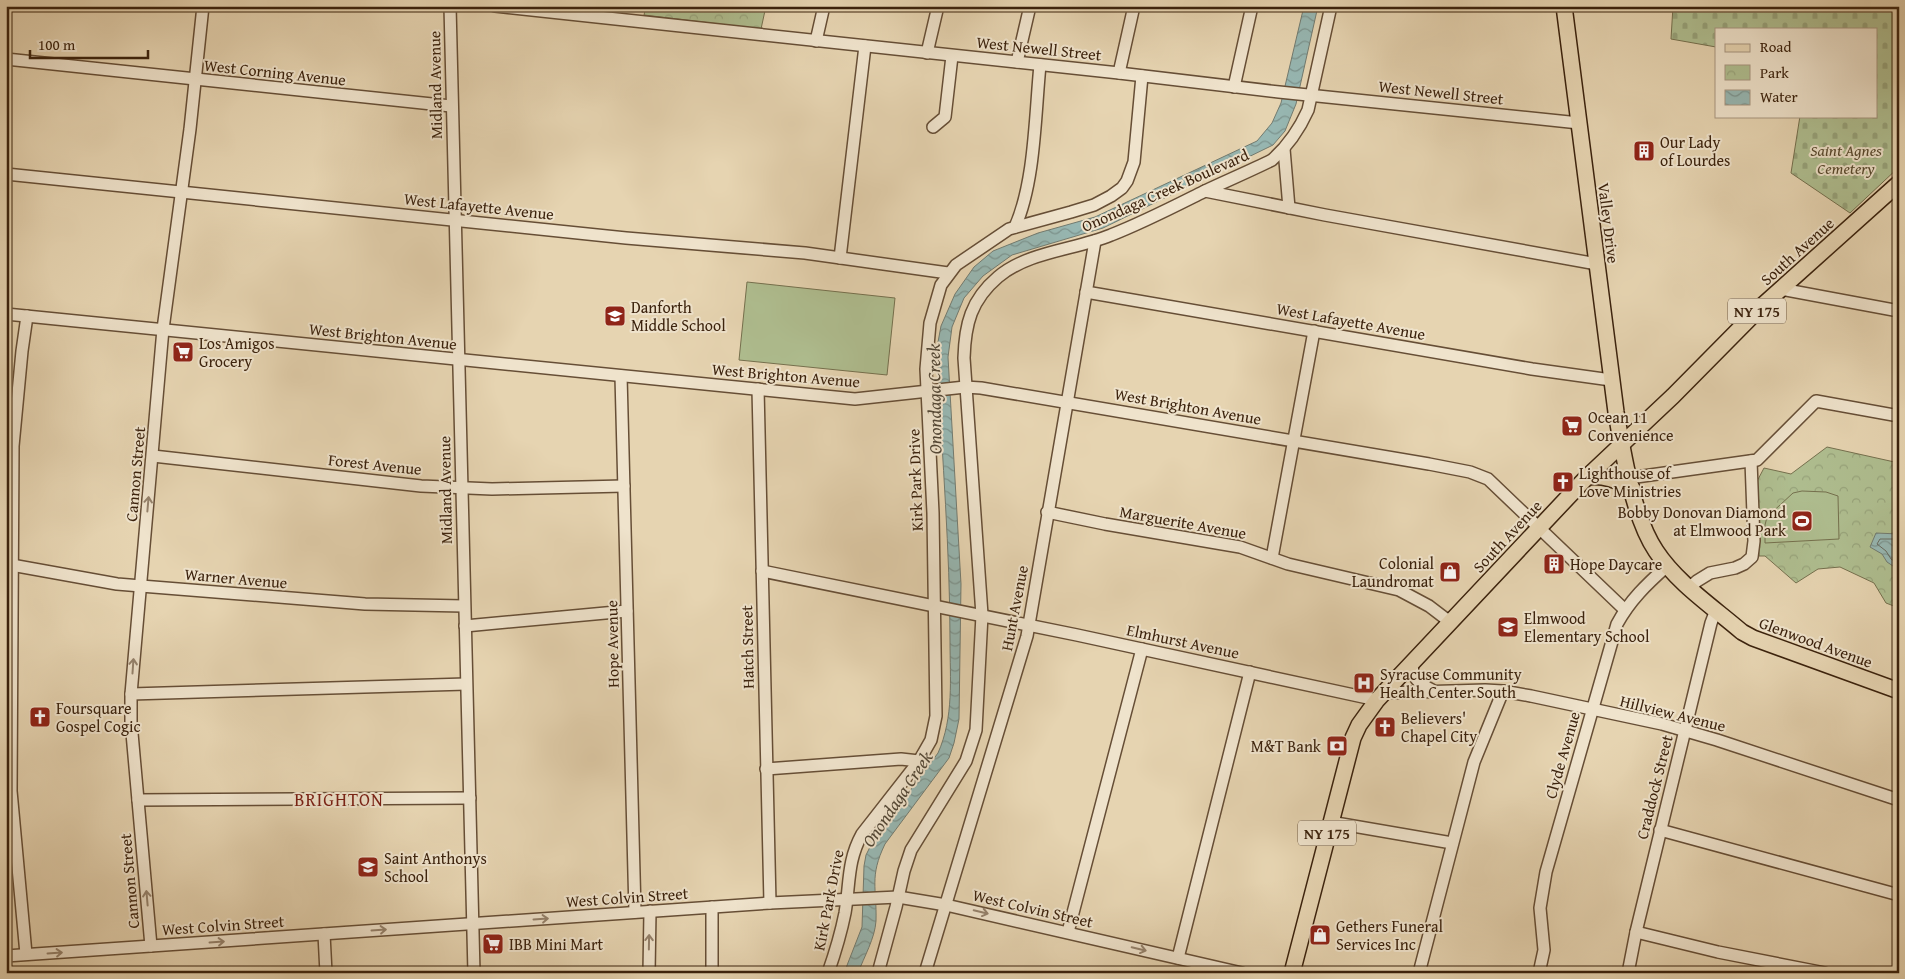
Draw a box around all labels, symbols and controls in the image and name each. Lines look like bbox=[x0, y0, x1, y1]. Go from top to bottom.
scale bar bbox=[30, 28, 148, 60]
legend bbox=[1715, 28, 1878, 118]
street label: West Newell Street bbox=[975, 30, 1103, 67]
street label: Midland Avenue bbox=[422, 31, 448, 139]
text: 100 m bbox=[38, 34, 76, 55]
text: Road bbox=[1760, 36, 1791, 57]
street label: West Corning Avenue bbox=[203, 53, 347, 91]
text: Park bbox=[1760, 62, 1789, 83]
street label: West Newell Street bbox=[1377, 74, 1505, 111]
text: Water bbox=[1760, 86, 1798, 107]
place label: Our Lady of Lourdes bbox=[1660, 130, 1730, 172]
park label: Saint Agnes Cemetery bbox=[1810, 138, 1882, 180]
building icon: Our Lady of Lourdes bbox=[1632, 139, 1656, 163]
street label: Onondaga Creek Boulevard bbox=[1078, 142, 1253, 238]
street label: Valley Drive bbox=[1592, 181, 1626, 265]
street label: West Lafayette Avenue bbox=[403, 186, 555, 226]
street label: South Avenue bbox=[1755, 211, 1839, 291]
place label: Danforth Middle School bbox=[631, 295, 726, 337]
street label: West Lafayette Avenue bbox=[1275, 296, 1427, 346]
road number: NY 175 bbox=[1728, 298, 1786, 324]
school or university icon: Danforth Middle School bbox=[603, 304, 627, 328]
street label: West Brighton Avenue bbox=[308, 316, 458, 356]
place label: Los Amigos Grocery bbox=[199, 331, 275, 373]
supermarket icon: Los Amigos Grocery bbox=[171, 340, 195, 364]
water label: Onondaga Creek bbox=[920, 343, 948, 455]
street label: West Brighton Avenue bbox=[711, 357, 861, 393]
street label: West Brighton Avenue bbox=[1113, 381, 1263, 431]
place label: Ocean 11 Convenience bbox=[1588, 405, 1674, 447]
supermarket icon: Ocean 11 Convenience bbox=[1560, 414, 1584, 438]
street label: Cannon Street bbox=[119, 425, 151, 523]
street label: Kirk Park Drive bbox=[901, 428, 929, 532]
street label: Midland Avenue bbox=[432, 436, 458, 544]
street label: Forest Avenue bbox=[327, 447, 423, 481]
place label: Lighthouse of Love Ministries bbox=[1579, 461, 1681, 503]
church icon: Lighthouse of Love Ministries bbox=[1551, 470, 1575, 494]
street label: South Avenue bbox=[1467, 494, 1547, 578]
one-way arrow bbox=[144, 496, 153, 512]
street label: Marguerite Avenue bbox=[1118, 499, 1248, 545]
place label: Bobby Donovan Diamond at Elmwood Park bbox=[1618, 500, 1787, 542]
sports icon: Bobby Donovan Diamond at Elmwood Park bbox=[1790, 509, 1814, 533]
place label: Colonial Laundromat bbox=[1352, 551, 1435, 593]
building icon: Hope Daycare bbox=[1542, 552, 1566, 576]
place label: Hope Daycare bbox=[1570, 552, 1662, 576]
shop icon: Colonial Laundromat bbox=[1438, 560, 1462, 584]
street label: Warner Avenue bbox=[184, 562, 288, 594]
street label: Hunt Avenue bbox=[994, 563, 1034, 653]
street label: Hope Avenue bbox=[599, 600, 625, 688]
street label: Hatch Street bbox=[734, 605, 760, 689]
place label: Elmwood Elementary School bbox=[1524, 606, 1650, 648]
street label: Glenwood Avenue bbox=[1756, 610, 1876, 674]
school or university icon: Elmwood Elementary School bbox=[1496, 615, 1520, 639]
street label: Elmhurst Avenue bbox=[1124, 617, 1242, 665]
one-way arrow bbox=[129, 658, 138, 674]
place label: Syracuse Community Health Center South bbox=[1380, 662, 1522, 704]
hospital icon: Syracuse Community Health Center South bbox=[1352, 671, 1376, 695]
street label: Hillview Avenue bbox=[1618, 688, 1728, 738]
place label: Foursquare Gospel Cogic bbox=[56, 696, 141, 738]
church icon: Foursquare Gospel Cogic bbox=[28, 705, 52, 729]
place label: Believers' Chapel City bbox=[1401, 706, 1477, 748]
street label: Clyde Avenue bbox=[1538, 708, 1586, 802]
church icon: Believers' Chapel City bbox=[1373, 715, 1397, 739]
street label: Craddock Street bbox=[1629, 732, 1679, 842]
place label: M&T Bank bbox=[1251, 734, 1322, 758]
bank icon: M&T Bank bbox=[1325, 734, 1349, 758]
water label: Onondaga Creek bbox=[855, 745, 940, 852]
district label: BRIGHTON bbox=[294, 786, 384, 813]
road number: NY 175 bbox=[1298, 820, 1356, 846]
street label: Cannon Street bbox=[113, 832, 145, 930]
place label: Saint Anthonys School bbox=[384, 846, 487, 888]
street label: Kirk Park Drive bbox=[806, 847, 850, 953]
school or university icon: Saint Anthonys School bbox=[356, 855, 380, 879]
street label: West Colvin Street bbox=[565, 881, 689, 913]
street label: West Colvin Street bbox=[970, 882, 1096, 934]
one-way arrow bbox=[142, 890, 152, 906]
one-way arrow bbox=[972, 908, 988, 917]
street label: West Colvin Street bbox=[161, 909, 285, 941]
one-way arrow bbox=[533, 914, 549, 924]
place label: Gethers Funeral Services Inc bbox=[1336, 914, 1444, 956]
shop icon: Gethers Funeral Services Inc bbox=[1308, 923, 1332, 947]
one-way arrow bbox=[371, 926, 387, 935]
supermarket icon: IBB Mini Mart bbox=[481, 932, 505, 956]
place label: IBB Mini Mart bbox=[509, 932, 603, 956]
one-way arrow bbox=[644, 934, 654, 950]
one-way arrow bbox=[209, 937, 225, 946]
one-way arrow bbox=[1131, 945, 1147, 954]
one-way arrow bbox=[47, 948, 63, 957]

